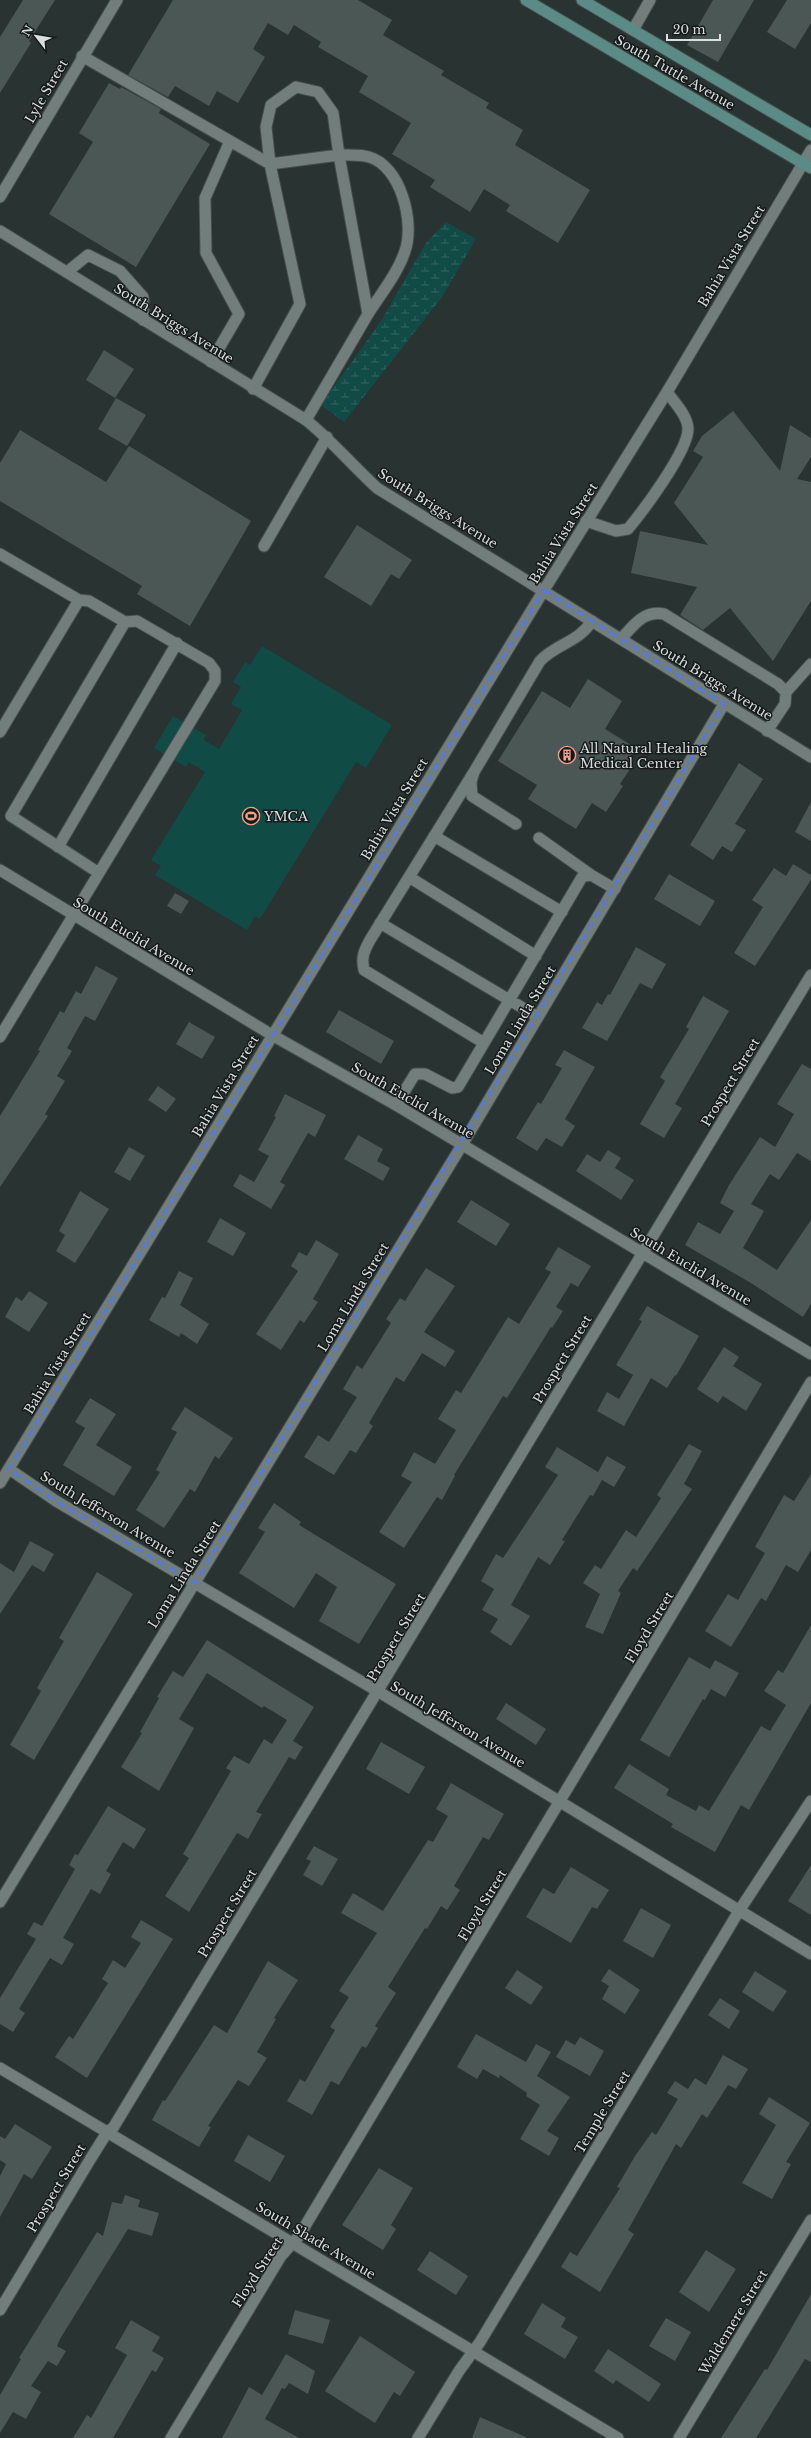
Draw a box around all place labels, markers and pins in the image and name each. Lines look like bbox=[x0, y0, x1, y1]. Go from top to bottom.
place label: All Natural Healing Medical Center bbox=[579, 740, 708, 772]
building icon: All Natural Healing Medical Center bbox=[557, 745, 577, 765]
sports icon: YMCA bbox=[241, 806, 261, 826]
place label: YMCA bbox=[263, 808, 309, 825]

